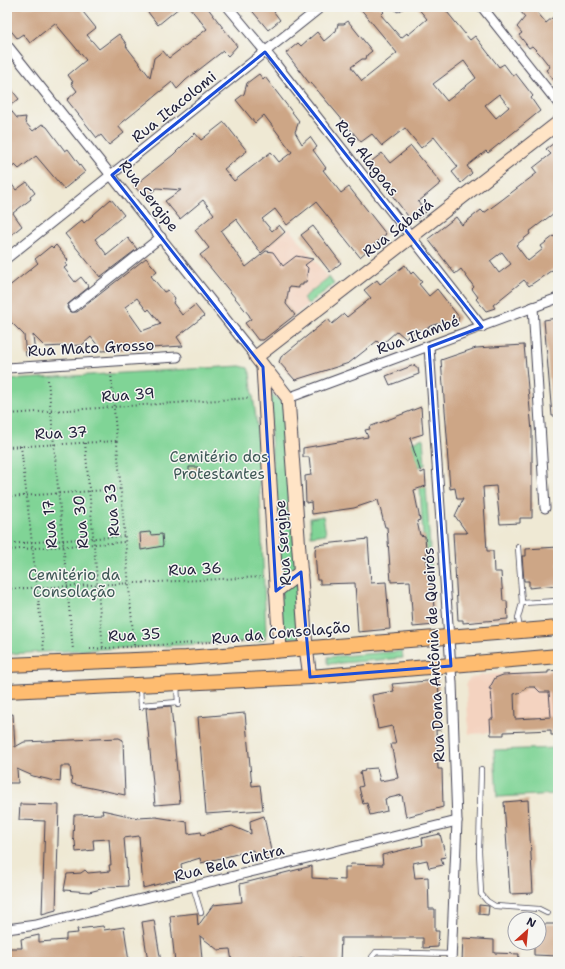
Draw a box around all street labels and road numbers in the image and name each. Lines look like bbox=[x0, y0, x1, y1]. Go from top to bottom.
street label: Rua Itacolomi bbox=[128, 67, 220, 147]
street label: Rua Alagoas bbox=[331, 115, 403, 201]
street label: Rua Sergipe bbox=[115, 156, 183, 236]
street label: Rua Sabará bbox=[359, 194, 438, 262]
street label: Rua Itambé bbox=[374, 311, 462, 359]
street label: Rua Mato Grosso bbox=[27, 335, 155, 361]
street label: Rua 39 bbox=[101, 383, 155, 407]
street label: Rua 37 bbox=[34, 422, 88, 444]
street label: Rua 33 bbox=[100, 483, 124, 537]
street label: Rua 30 bbox=[69, 494, 93, 550]
street label: Rua 17 bbox=[38, 499, 62, 549]
street label: Rua Sergipe bbox=[270, 499, 296, 587]
street label: Rua Dona Antônia de Queirós bbox=[418, 547, 450, 763]
street label: Rua 36 bbox=[168, 558, 222, 580]
street label: Rua da Consolação bbox=[211, 617, 351, 649]
street label: Rua 35 bbox=[107, 624, 161, 646]
street label: Rua Bela Cintra bbox=[172, 839, 287, 886]

